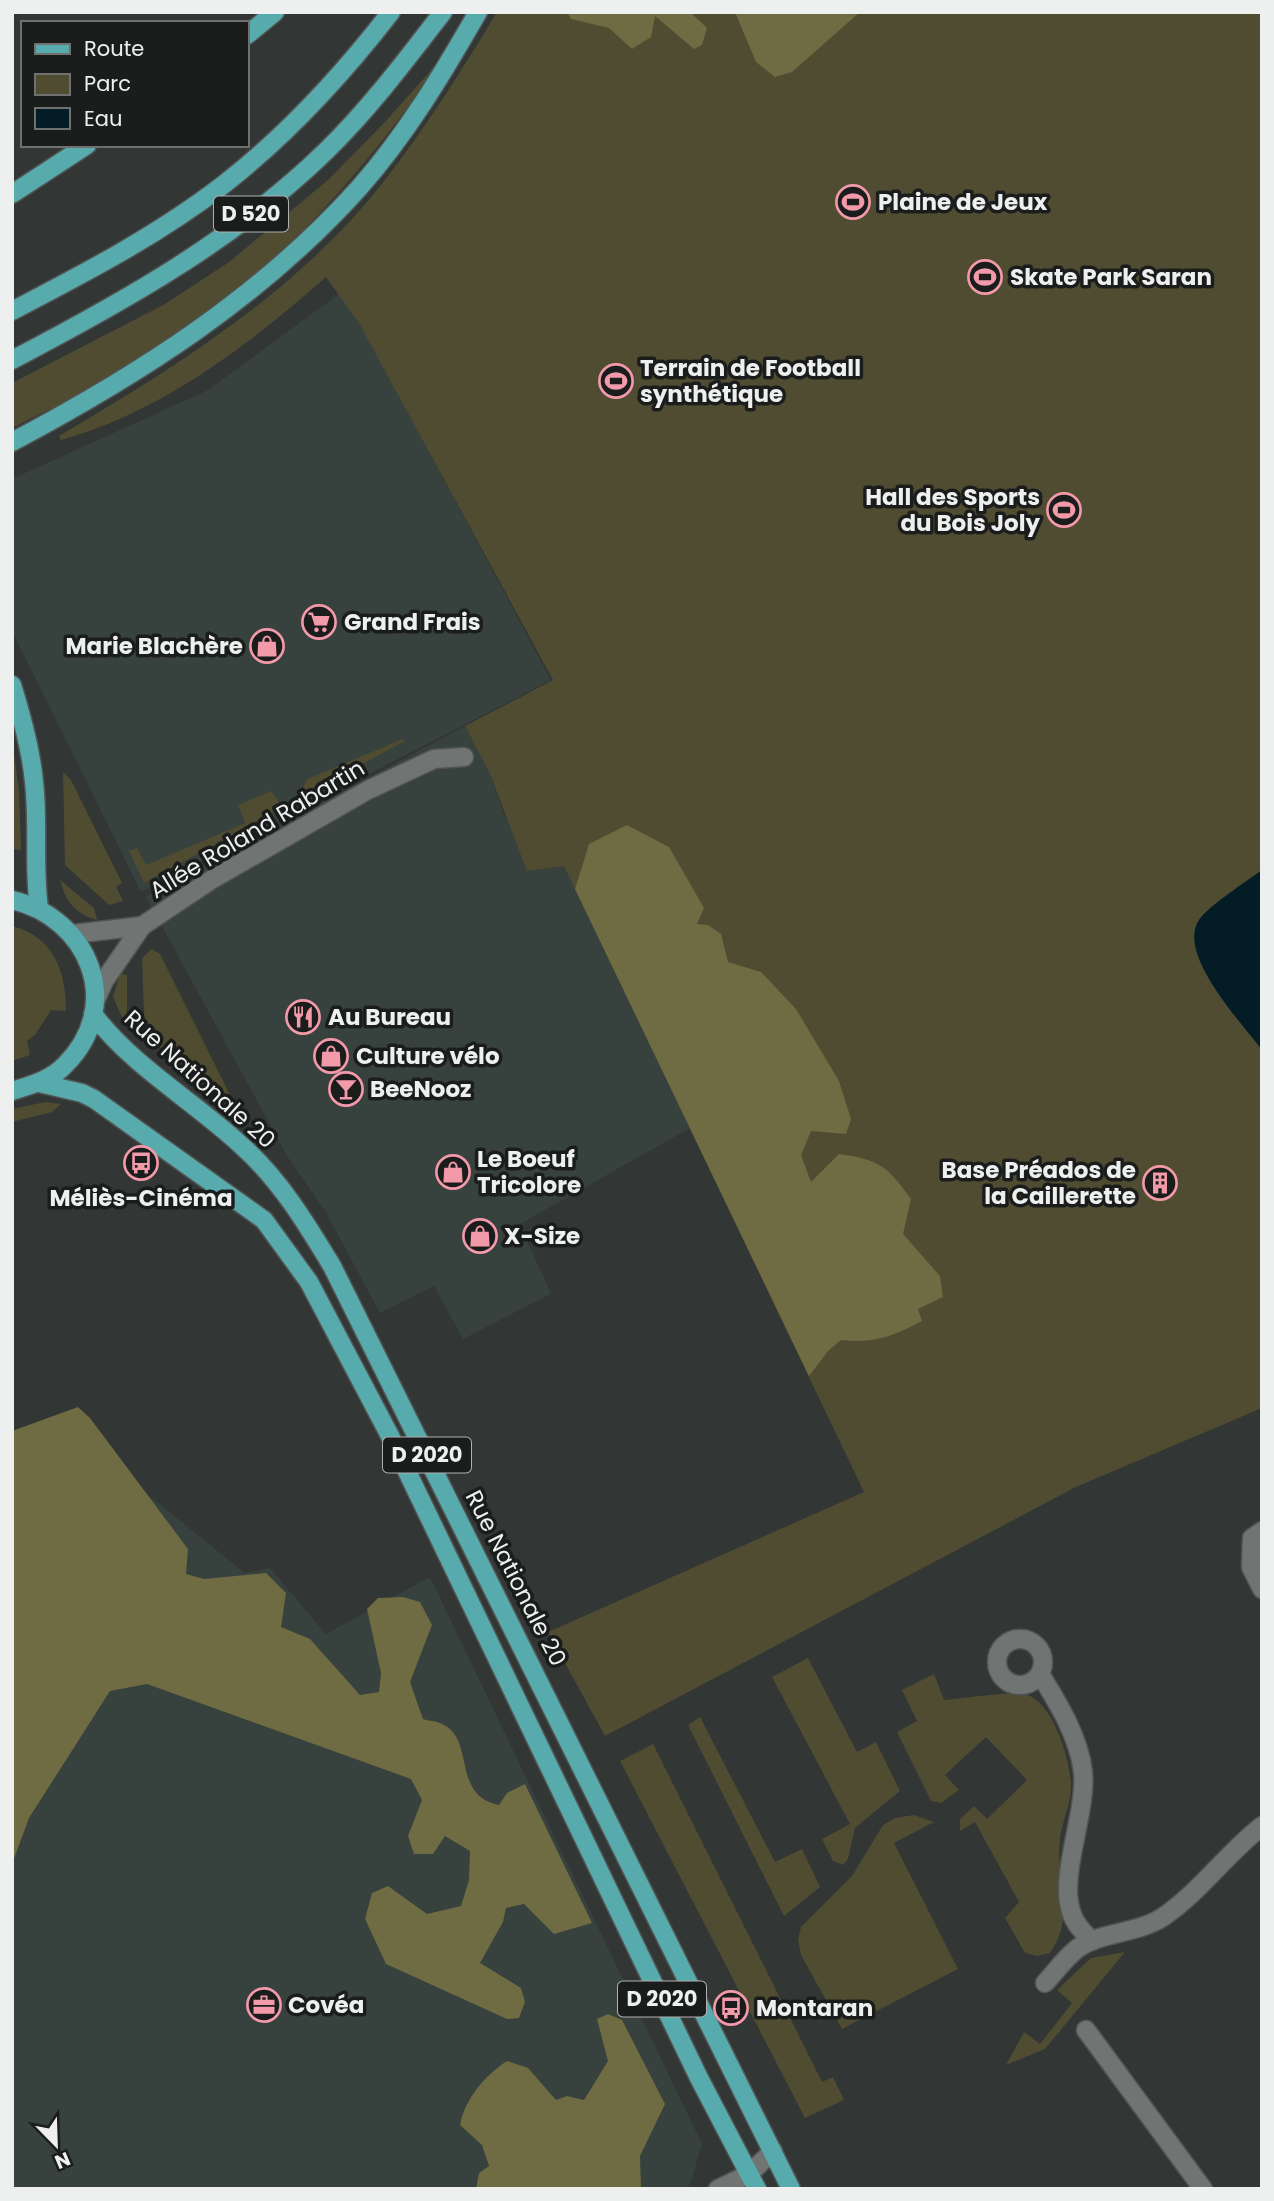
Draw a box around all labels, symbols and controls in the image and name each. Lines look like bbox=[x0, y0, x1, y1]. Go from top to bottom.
legend bbox=[21, 21, 248, 147]
text: Route bbox=[84, 34, 144, 63]
text: Parc bbox=[84, 69, 131, 98]
text: Eau bbox=[84, 104, 122, 133]
sports icon: Plaine de Jeux bbox=[834, 183, 872, 221]
place label: Plaine de Jeux bbox=[878, 186, 1048, 218]
road number: D 520 bbox=[214, 196, 288, 232]
sports icon: Skate Park Saran bbox=[966, 258, 1004, 296]
place label: Skate Park Saran bbox=[1010, 261, 1212, 293]
place label: Terrain de Football synthétique bbox=[640, 352, 861, 410]
sports icon: Terrain de Football synthétique bbox=[597, 362, 635, 400]
place label: Hall des Sports du Bois Joly bbox=[865, 481, 1040, 539]
sports icon: Hall des Sports du Bois Joly bbox=[1045, 491, 1083, 529]
supermarket icon: Grand Frais bbox=[300, 603, 338, 641]
place label: Grand Frais bbox=[344, 606, 481, 638]
shop icon: Marie Blachère bbox=[248, 627, 286, 665]
place label: Marie Blachère bbox=[65, 630, 243, 662]
street label: Allée Roland Rabartin bbox=[143, 752, 371, 906]
restaurant icon: Au Bureau bbox=[284, 998, 322, 1036]
place label: Au Bureau bbox=[328, 1001, 451, 1033]
street label: Rue Nationale 20 bbox=[117, 1002, 283, 1156]
shop icon: Culture vélo bbox=[312, 1037, 350, 1075]
place label: Culture vélo bbox=[356, 1040, 500, 1072]
bar icon: BeeNooz bbox=[327, 1070, 365, 1108]
place label: BeeNooz bbox=[370, 1073, 472, 1105]
place label: Le Boeuf Tricolore bbox=[477, 1143, 581, 1201]
bus stop icon: Méliès-Cinéma bbox=[122, 1144, 160, 1182]
shop icon: Le Boeuf Tricolore bbox=[434, 1153, 472, 1191]
place label: Base Préados de la Caillerette bbox=[942, 1154, 1136, 1212]
building icon: Base Préados de la Caillerette bbox=[1141, 1164, 1179, 1202]
place label: Méliès-Cinéma bbox=[49, 1182, 233, 1214]
shop icon: X-Size bbox=[461, 1217, 499, 1255]
place label: X-Size bbox=[504, 1220, 580, 1252]
road number: D 2020 bbox=[383, 1438, 471, 1472]
street label: Rue Nationale 20 bbox=[458, 1484, 574, 1672]
road number: D 2020 bbox=[618, 1982, 706, 2016]
office icon: Covéa bbox=[245, 1986, 283, 2024]
place label: Covéa bbox=[288, 1989, 364, 2021]
bus stop icon: Montaran bbox=[712, 1989, 750, 2027]
place label: Montaran bbox=[756, 1992, 873, 2024]
north arrow bbox=[21, 2110, 91, 2180]
text: N bbox=[51, 2145, 74, 2175]

